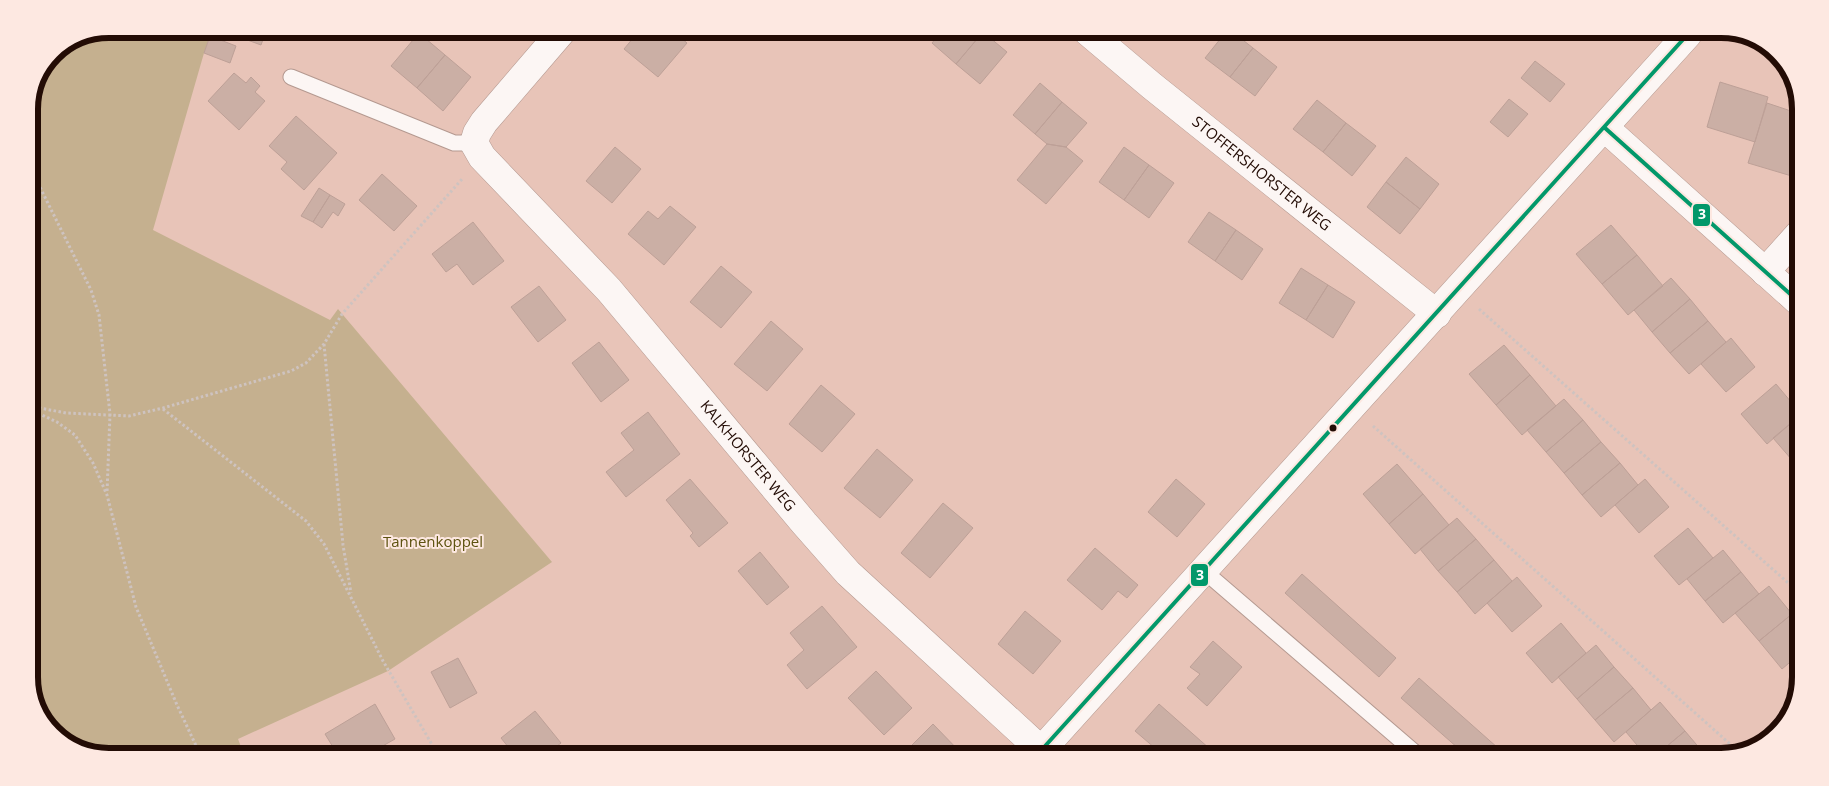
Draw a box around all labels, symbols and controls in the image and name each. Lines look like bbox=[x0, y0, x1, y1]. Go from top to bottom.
street label: STOFFERSHORSTER WEG bbox=[1188, 111, 1336, 235]
line badge: 3 bbox=[1692, 203, 1711, 227]
text: 3 bbox=[1698, 204, 1706, 223]
street label: KALKHORSTER WEG bbox=[696, 396, 801, 515]
unlabelled marker bbox=[1328, 423, 1338, 433]
park label: Tannenkoppel bbox=[383, 531, 483, 551]
line badge: 3 bbox=[1190, 563, 1209, 587]
text: 3 bbox=[1196, 565, 1204, 584]

